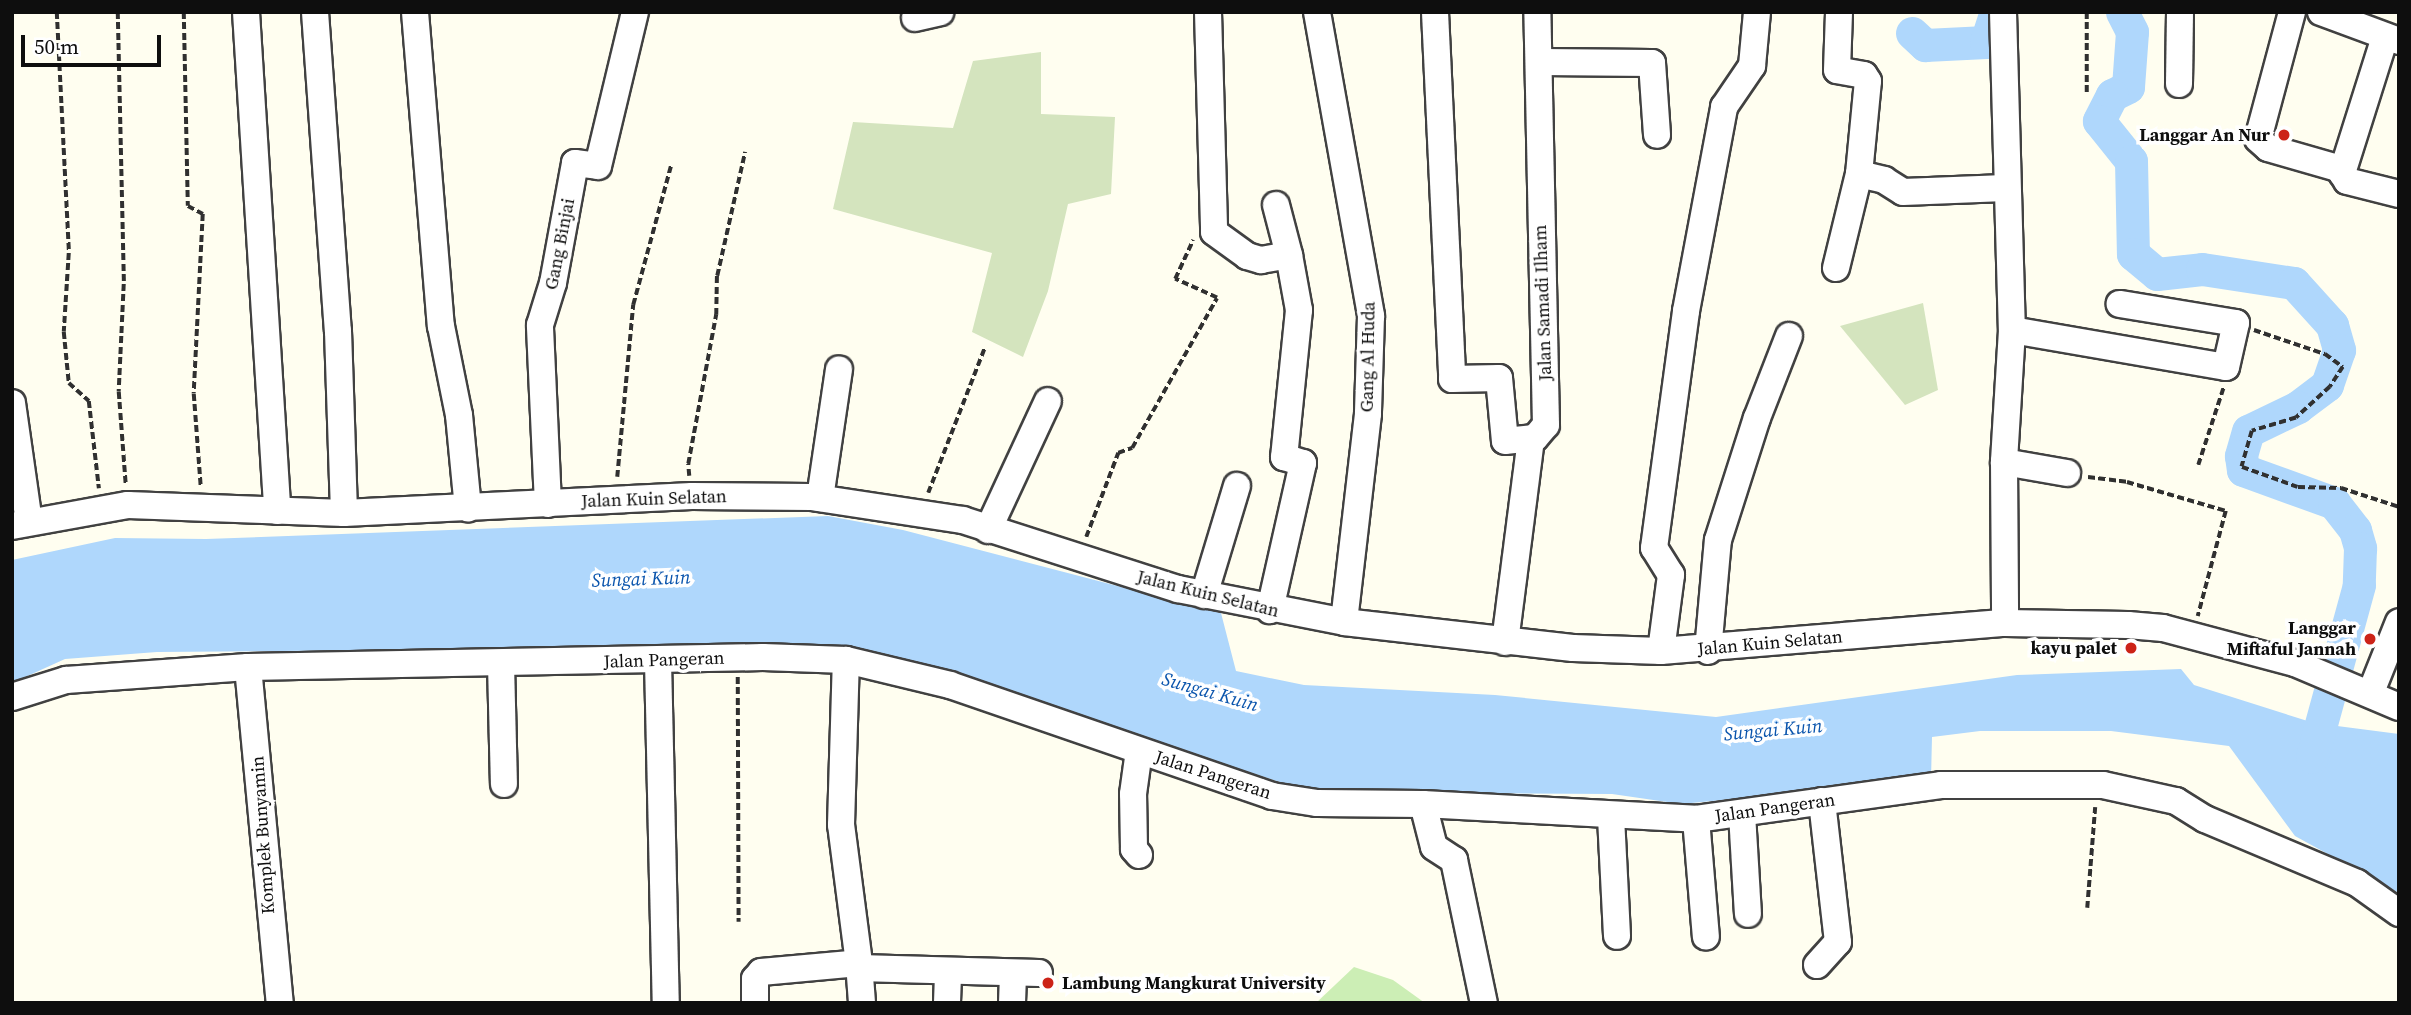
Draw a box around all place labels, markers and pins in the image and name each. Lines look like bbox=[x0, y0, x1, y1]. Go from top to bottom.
place label: Langgar An Nur bbox=[2139, 124, 2270, 146]
marker: Langgar An Nur bbox=[2276, 127, 2292, 143]
place label: Langgar Miftaful Jannah bbox=[2227, 618, 2356, 660]
marker: Langgar Miftaful Jannah bbox=[2362, 631, 2378, 647]
place label: kayu palet bbox=[2031, 637, 2117, 659]
marker: kayu palet bbox=[2123, 640, 2139, 656]
place label: Lambung Mangkurat University bbox=[1062, 972, 1326, 994]
marker: Lambung Mangkurat University bbox=[1040, 975, 1056, 991]

